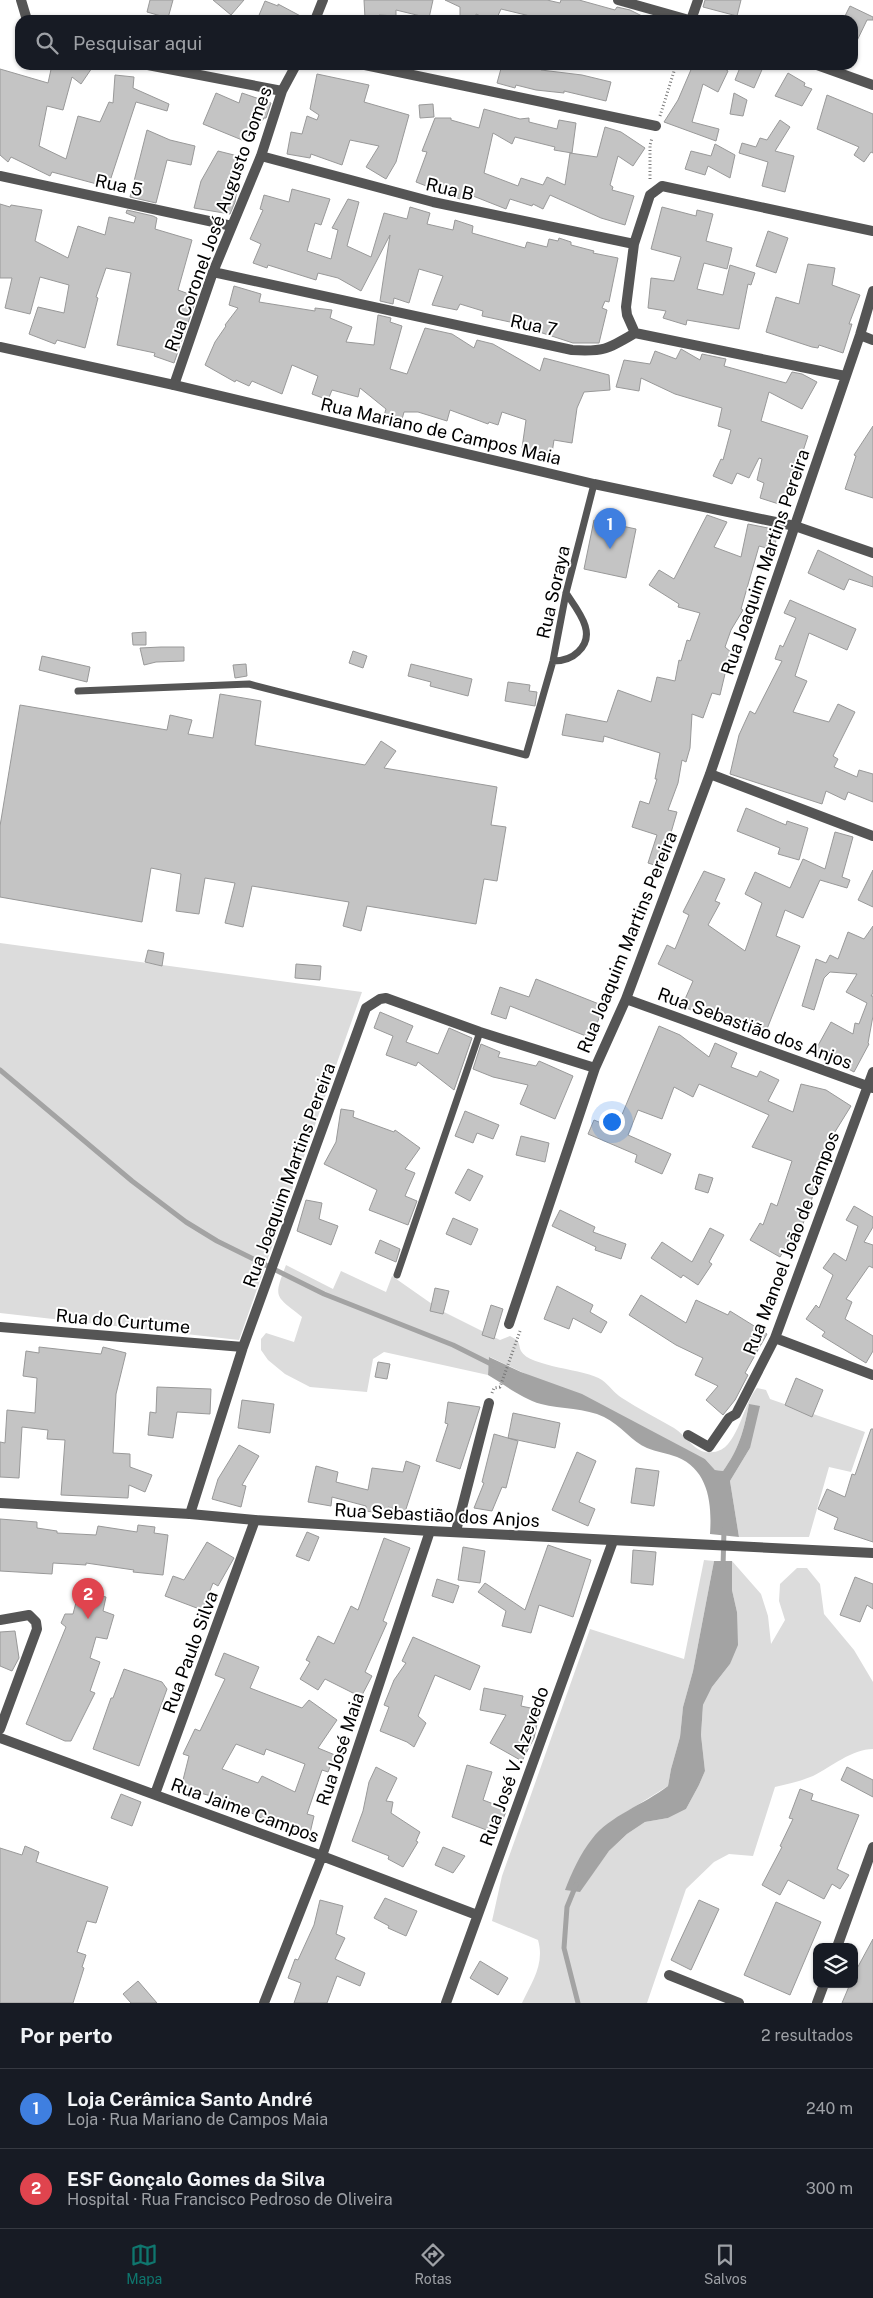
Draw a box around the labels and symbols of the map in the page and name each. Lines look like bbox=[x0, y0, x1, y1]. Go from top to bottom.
street label: Rua Coronel José Augusto Gomes bbox=[160, 84, 276, 354]
street label: Rua 5 bbox=[93, 170, 145, 200]
street label: Rua B bbox=[424, 173, 476, 205]
street label: Rua 7 bbox=[509, 310, 559, 340]
street label: Rua Mariano de Campos Maia bbox=[319, 393, 563, 469]
street label: Rua Joaquim Martins Pereira bbox=[716, 446, 814, 678]
pin: 1 bbox=[594, 508, 626, 549]
street label: Rua Soraya bbox=[532, 543, 574, 641]
street label: Rua Joaquim Martins Pereira bbox=[573, 828, 681, 1056]
street label: Rua Sebastião dos Anjos bbox=[655, 983, 855, 1073]
street label: Rua Joaquim Martins Pereira bbox=[239, 1060, 339, 1290]
your location bbox=[599, 1109, 625, 1135]
street label: Rua Manoel João de Campos bbox=[739, 1128, 843, 1358]
street label: Rua do Curtume bbox=[55, 1305, 191, 1337]
street label: Rua Sebastião dos Anjos bbox=[334, 1499, 540, 1531]
pin: 2 bbox=[72, 1578, 104, 1619]
street label: Rua Paulo Silva bbox=[158, 1588, 222, 1716]
street label: Rua José V. Azevedo bbox=[475, 1683, 553, 1849]
street label: Rua José Maia bbox=[312, 1690, 368, 1808]
street label: Rua Jaime Campos bbox=[168, 1773, 322, 1847]

